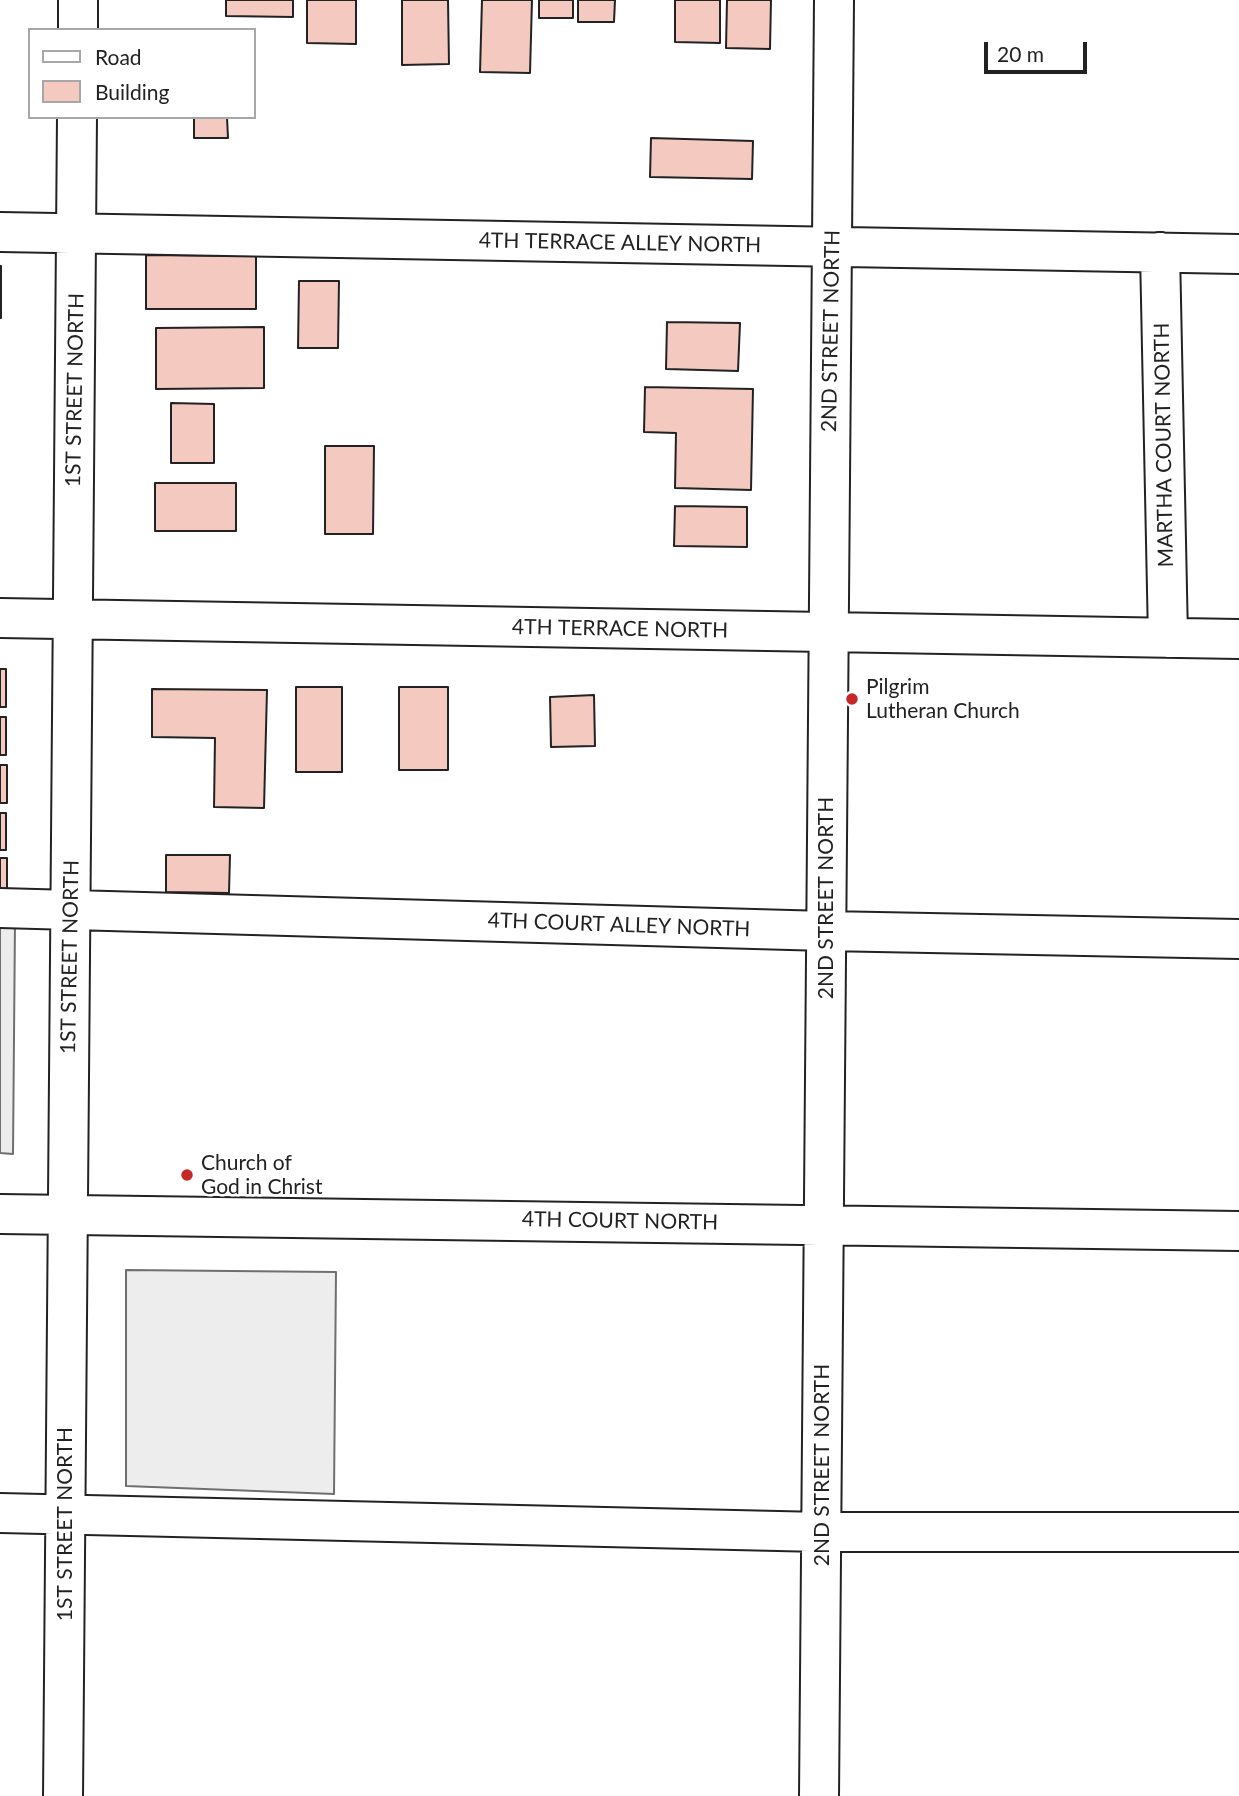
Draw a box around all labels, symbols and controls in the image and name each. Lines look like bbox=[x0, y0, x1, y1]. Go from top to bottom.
legend bbox=[28, 28, 256, 119]
scale bar bbox=[987, 28, 1090, 72]
text: 20 m bbox=[997, 41, 1044, 66]
text: Road bbox=[95, 44, 142, 69]
text: Building bbox=[95, 79, 170, 104]
street label: 4TH TERRACE ALLEY NORTH bbox=[479, 228, 761, 258]
street label: 2ND STREET NORTH bbox=[817, 230, 845, 432]
street label: 1ST STREET NORTH bbox=[61, 293, 89, 487]
street label: MARTHA COURT NORTH bbox=[1149, 322, 1179, 568]
street label: 4TH TERRACE NORTH bbox=[512, 615, 728, 643]
place label: Pilgrim Lutheran Church bbox=[866, 674, 1020, 724]
marker: Pilgrim Lutheran Church bbox=[844, 691, 860, 707]
street label: 2ND STREET NORTH bbox=[813, 797, 839, 999]
street label: 1ST STREET NORTH bbox=[56, 860, 84, 1054]
street label: 4TH COURT ALLEY NORTH bbox=[487, 908, 751, 942]
place label: Church of God in Christ bbox=[201, 1150, 322, 1200]
marker: Church of God in Christ bbox=[179, 1167, 195, 1183]
street label: 4TH COURT NORTH bbox=[522, 1207, 718, 1235]
street label: 2ND STREET NORTH bbox=[809, 1364, 835, 1566]
street label: 1ST STREET NORTH bbox=[52, 1427, 78, 1621]

